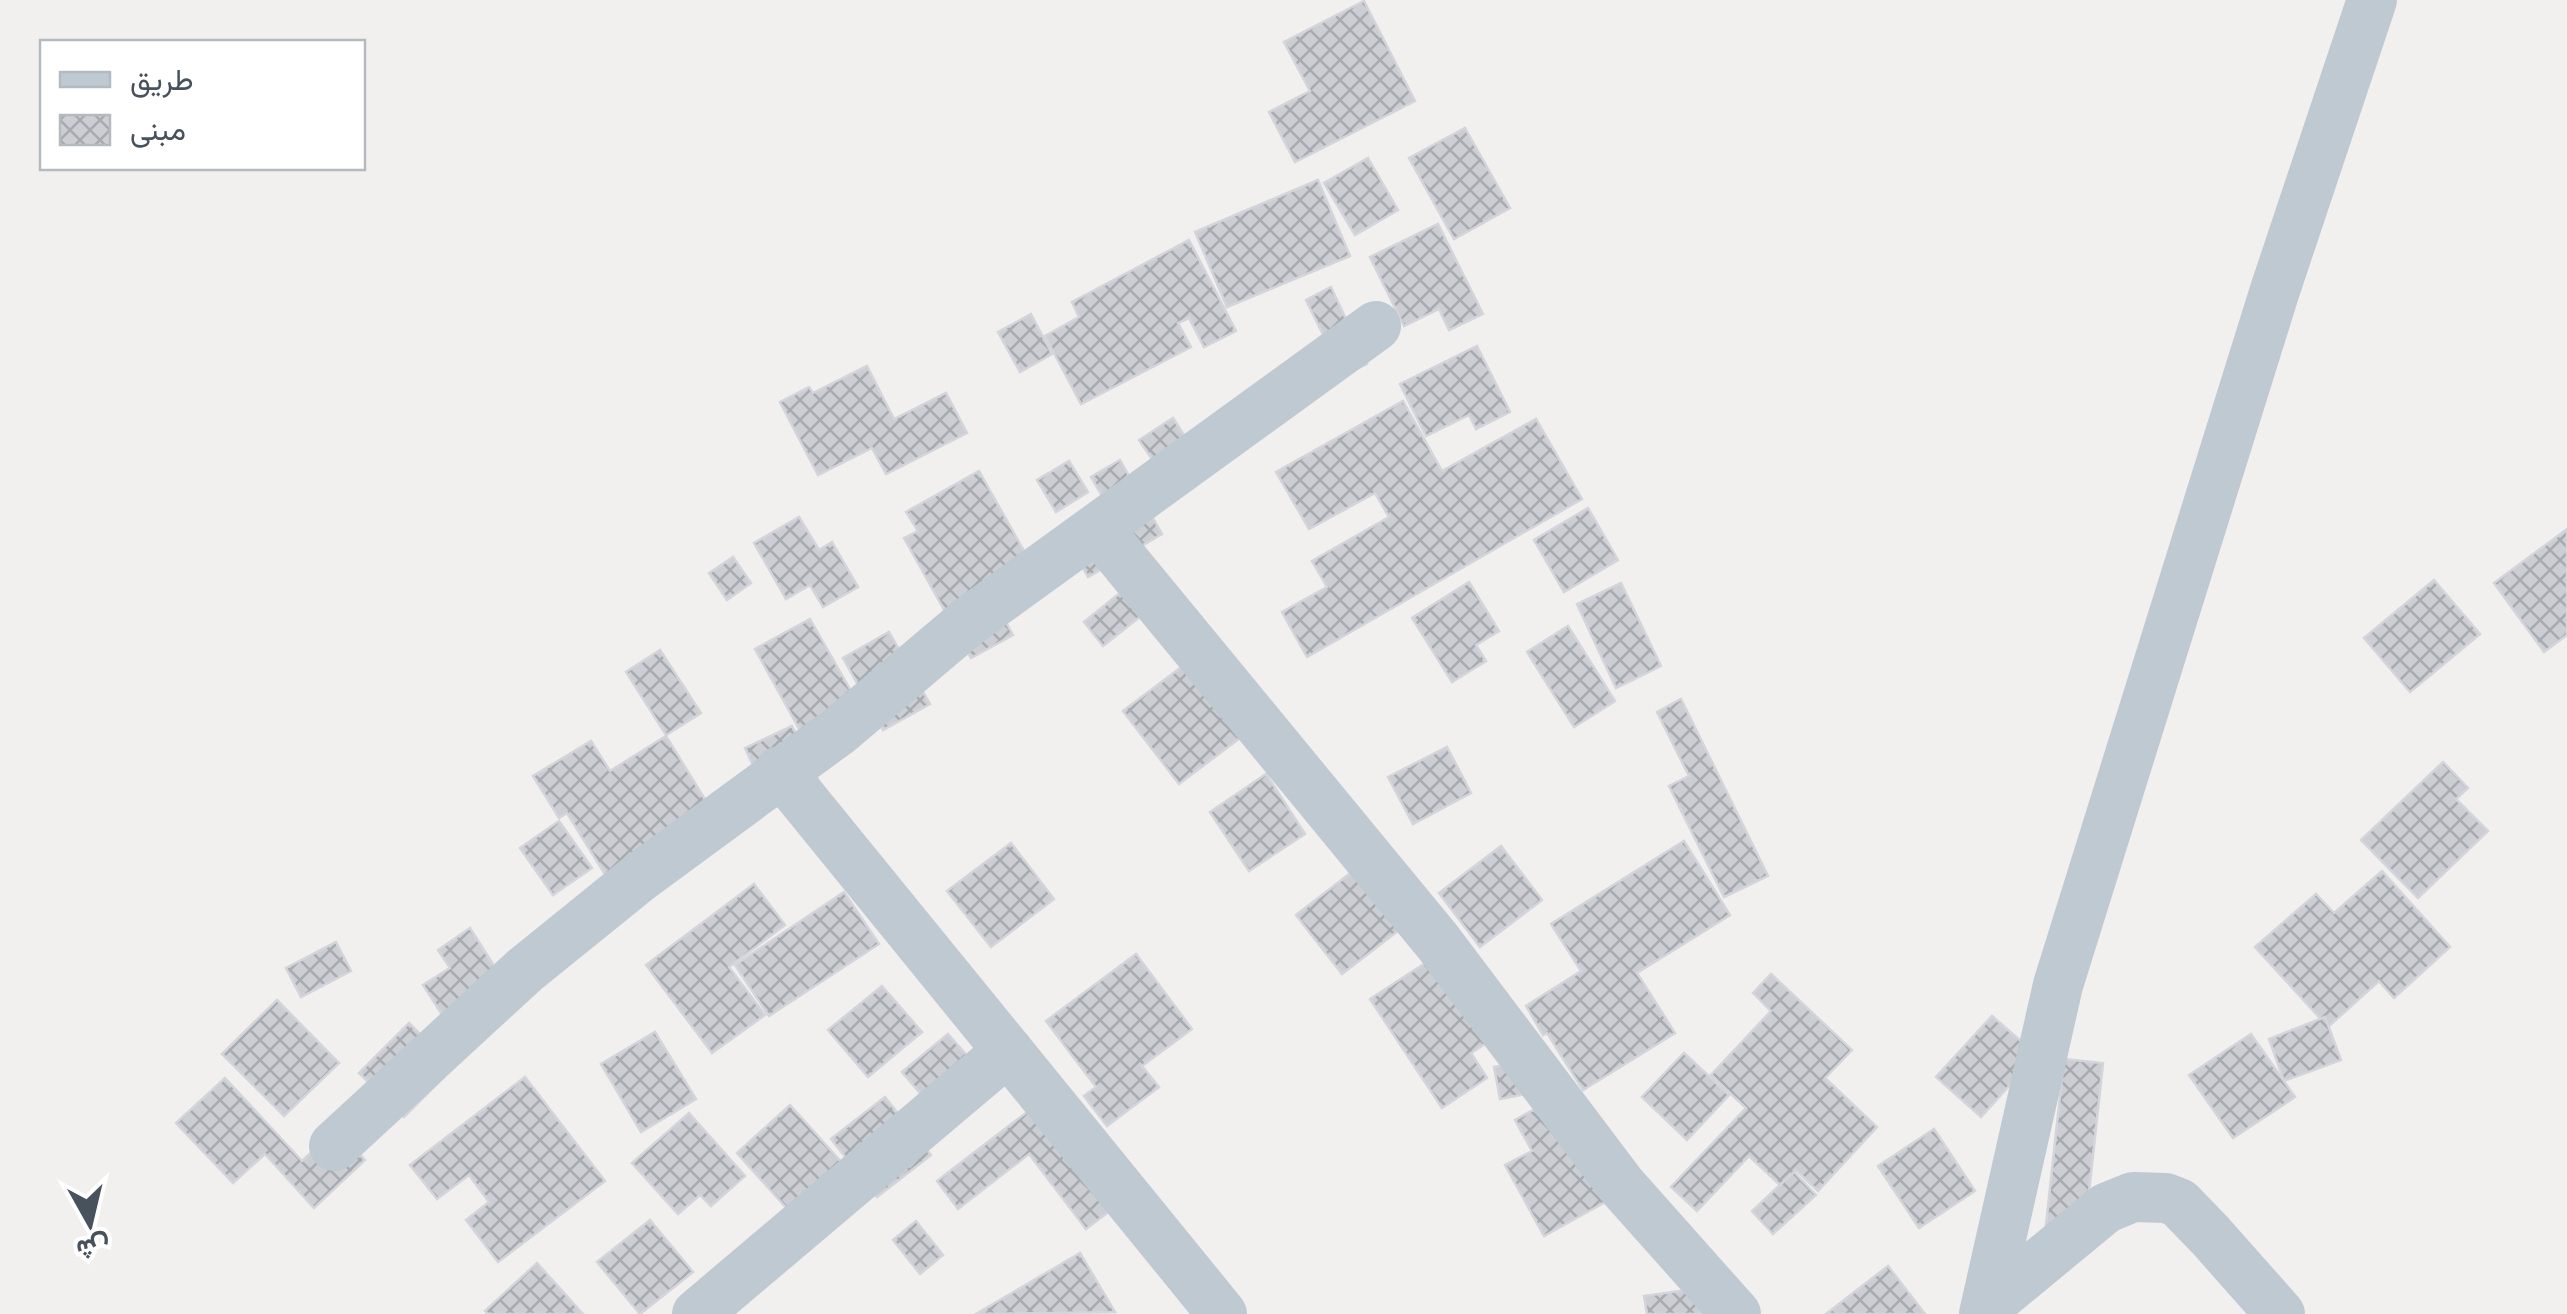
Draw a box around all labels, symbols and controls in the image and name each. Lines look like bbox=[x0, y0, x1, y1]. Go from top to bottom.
legend bbox=[40, 40, 365, 170]
text: طريق bbox=[130, 62, 194, 98]
text: مبنى bbox=[130, 112, 186, 148]
north arrow bbox=[40, 1174, 140, 1274]
text: ش bbox=[74, 1230, 112, 1267]

